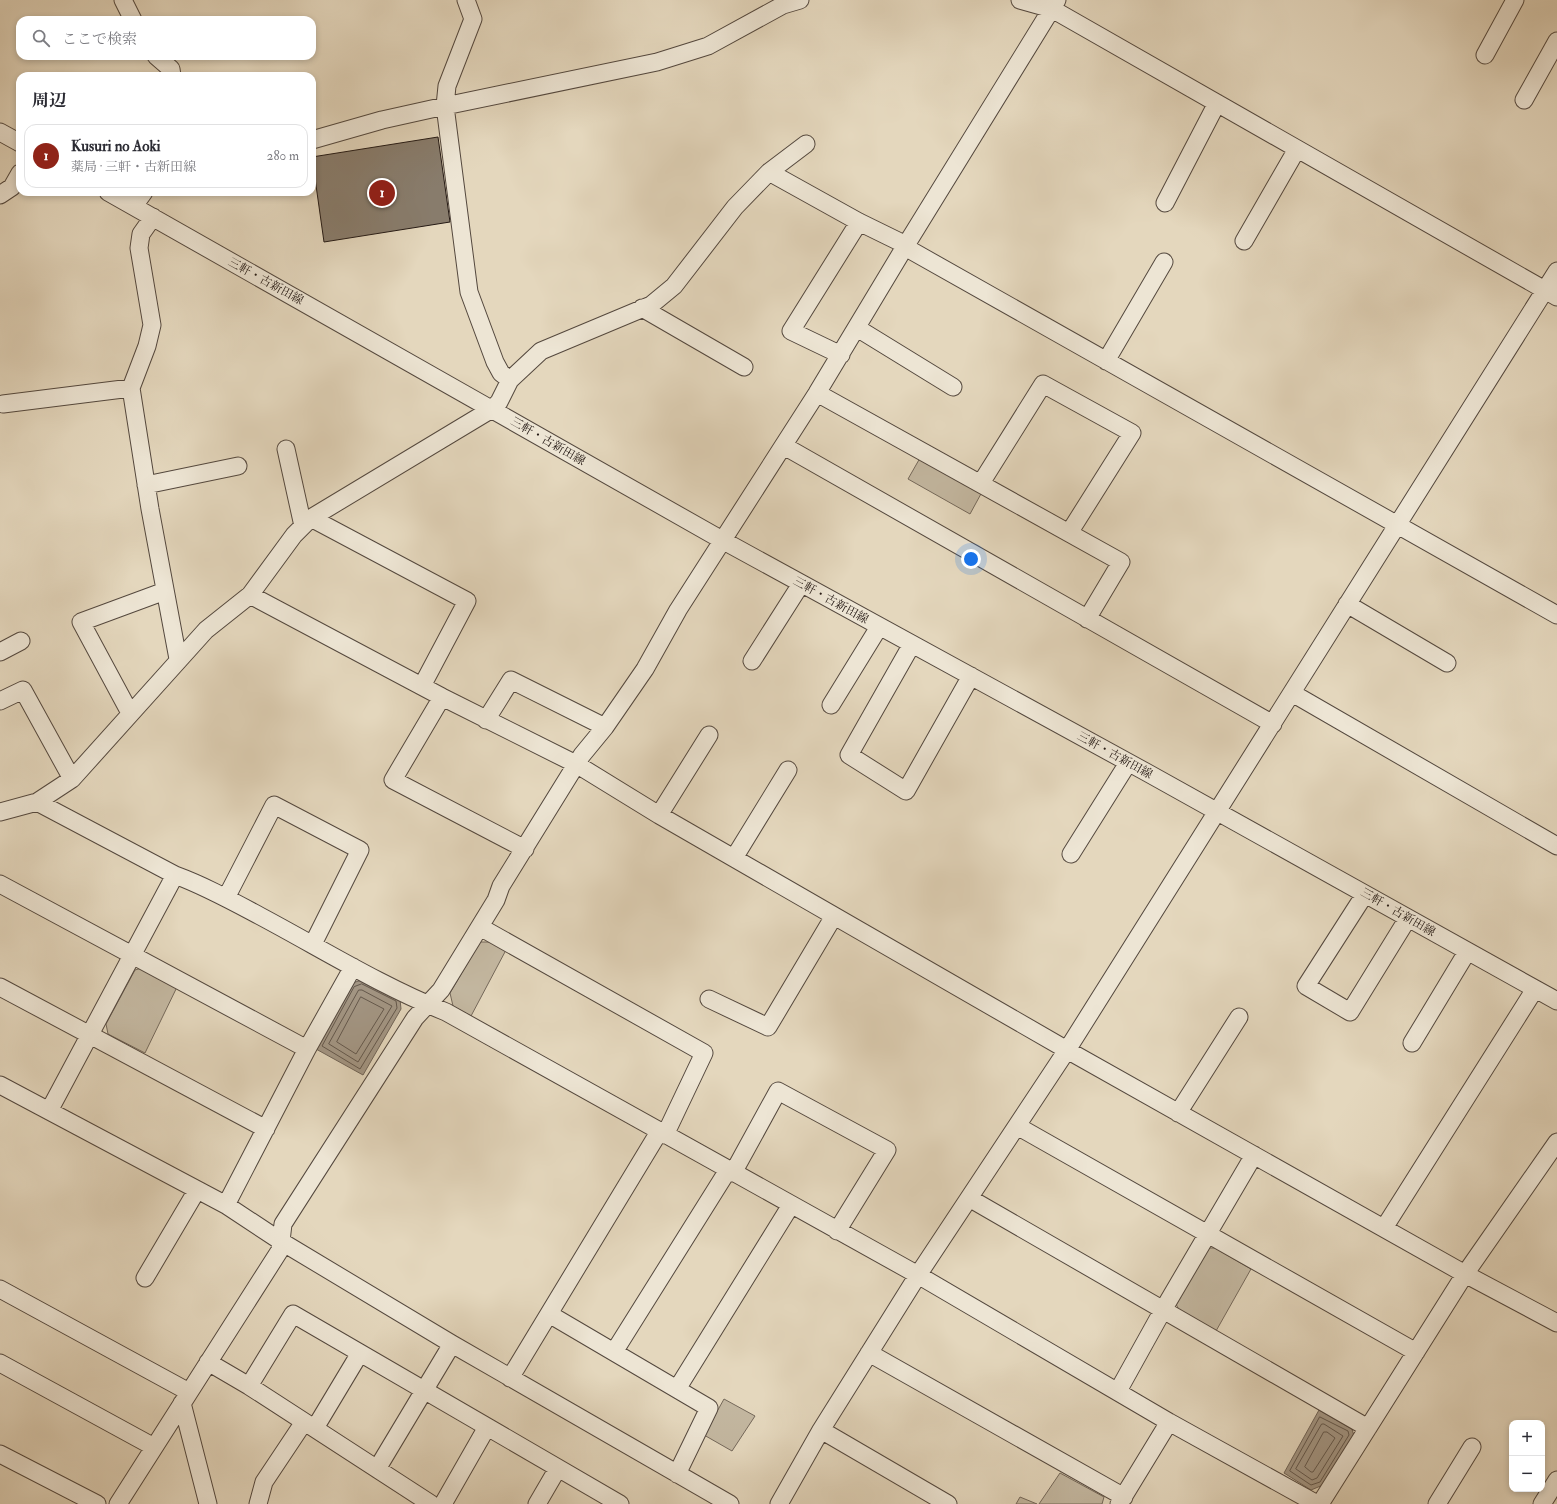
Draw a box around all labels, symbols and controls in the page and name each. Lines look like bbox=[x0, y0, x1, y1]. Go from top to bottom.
search box bbox=[16, 16, 316, 60]
icon: search bbox=[30, 27, 52, 49]
text: ここで検索 bbox=[62, 30, 137, 49]
text: 周辺 bbox=[32, 90, 66, 111]
text: Kusuri no Aoki bbox=[71, 137, 161, 156]
text: 1 bbox=[44, 148, 48, 164]
text: 280 m bbox=[267, 148, 299, 164]
text: 薬局 · 三軒・古新田線 bbox=[71, 159, 196, 175]
pin: 1 bbox=[369, 178, 395, 208]
street label: 三軒・古新田線 bbox=[225, 255, 306, 308]
street label: 三軒・古新田線 bbox=[508, 414, 588, 469]
your location bbox=[961, 549, 981, 569]
street label: 三軒・古新田線 bbox=[790, 574, 871, 627]
street label: 三軒・古新田線 bbox=[1074, 729, 1155, 782]
street label: 三軒・古新田線 bbox=[1358, 885, 1438, 940]
map controls bbox=[1509, 1420, 1545, 1492]
button: + bbox=[1509, 1420, 1545, 1456]
button: − bbox=[1509, 1456, 1545, 1492]

